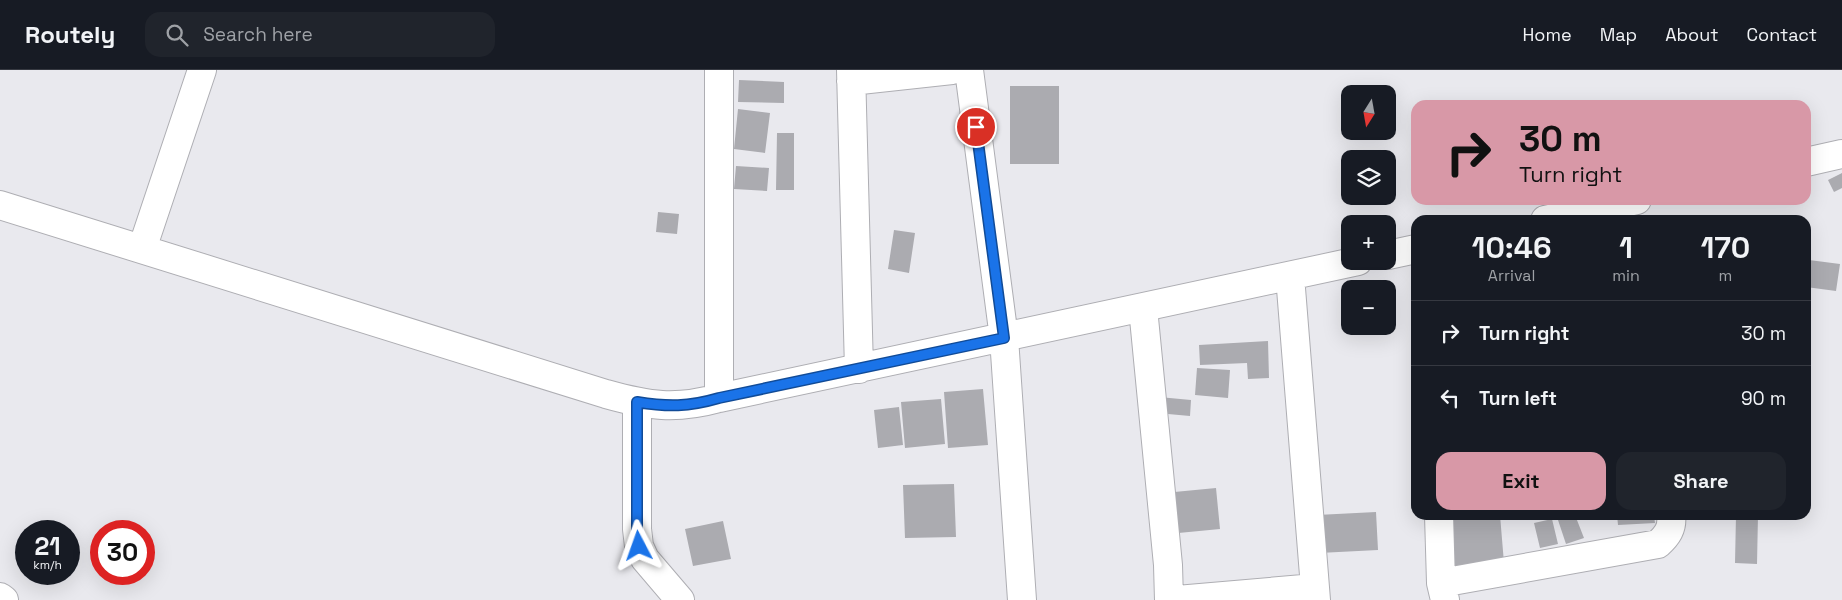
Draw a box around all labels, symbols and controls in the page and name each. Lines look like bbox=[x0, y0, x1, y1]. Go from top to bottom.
search box bbox=[145, 12, 495, 57]
text: Routely bbox=[25, 19, 115, 50]
icon: search bbox=[163, 21, 191, 49]
text: Search here bbox=[203, 22, 313, 47]
text: Home bbox=[1523, 23, 1572, 46]
text: Map bbox=[1600, 23, 1637, 46]
text: About bbox=[1665, 23, 1719, 46]
text: Contact bbox=[1747, 23, 1817, 46]
north arrow bbox=[1341, 85, 1396, 140]
map controls bbox=[1341, 85, 1396, 335]
pin bbox=[955, 106, 997, 148]
icon: arrive bbox=[962, 113, 990, 141]
text: 30 m bbox=[1519, 117, 1602, 161]
icon: right bbox=[1436, 120, 1501, 185]
button: layers bbox=[1341, 150, 1396, 205]
text: Turn right bbox=[1519, 160, 1622, 188]
button: + bbox=[1341, 215, 1396, 270]
text: 10:46 bbox=[1472, 228, 1551, 267]
text: 1 bbox=[1619, 228, 1633, 267]
text: 170 bbox=[1701, 228, 1750, 267]
text: Arrival bbox=[1488, 265, 1535, 286]
text: min bbox=[1612, 265, 1640, 286]
text: m bbox=[1719, 265, 1732, 286]
button: − bbox=[1341, 280, 1396, 335]
icon: right bbox=[1436, 319, 1464, 347]
text: Turn right bbox=[1479, 321, 1569, 346]
text: 30 m bbox=[1741, 321, 1786, 346]
icon: left bbox=[1436, 384, 1464, 412]
text: Turn left bbox=[1479, 386, 1557, 411]
text: 90 m bbox=[1741, 386, 1786, 411]
button: Exit bbox=[1436, 452, 1606, 510]
button: Share bbox=[1616, 452, 1786, 510]
position arrow bbox=[612, 519, 664, 571]
speed limit sign: 30 bbox=[90, 520, 155, 585]
text: 21 bbox=[34, 530, 61, 562]
text: km/h bbox=[33, 557, 62, 573]

